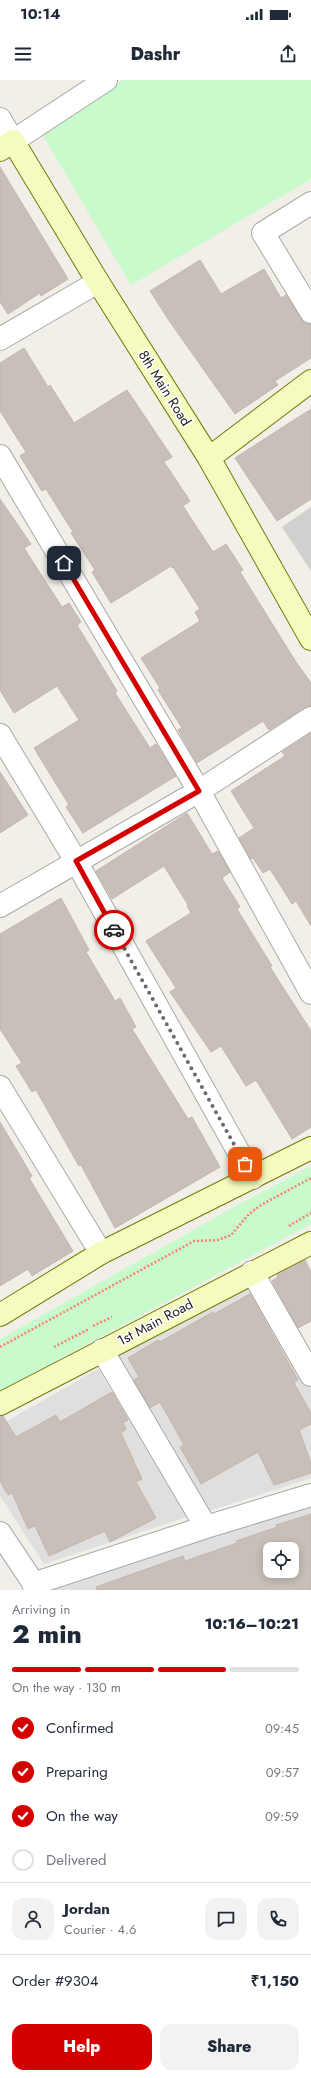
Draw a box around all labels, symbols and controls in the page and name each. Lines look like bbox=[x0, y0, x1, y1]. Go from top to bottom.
text: 10:14 bbox=[20, 3, 61, 25]
text: Dashr bbox=[130, 41, 181, 67]
icon: menu bbox=[12, 43, 34, 65]
icon: share bbox=[277, 43, 299, 65]
street label: 8th Main Road bbox=[134, 346, 196, 430]
pin bbox=[47, 546, 81, 580]
icon: home bbox=[53, 552, 75, 574]
courier bbox=[94, 910, 134, 950]
icon: car bbox=[103, 919, 125, 941]
pin bbox=[228, 1147, 262, 1181]
icon: bag bbox=[234, 1153, 256, 1175]
street label: 1st Main Road bbox=[114, 1294, 196, 1350]
map controls bbox=[263, 1542, 299, 1578]
button: locate bbox=[263, 1542, 299, 1578]
text: Arriving in bbox=[12, 1600, 70, 1619]
text: 10:16–10:21 bbox=[204, 1613, 299, 1635]
text: 2 min bbox=[12, 1615, 82, 1653]
text: On the way · 130 m bbox=[12, 1678, 121, 1697]
icon: check bbox=[12, 1717, 34, 1739]
text: Confirmed bbox=[46, 1717, 114, 1739]
text: 09:45 bbox=[265, 1719, 299, 1738]
icon: check bbox=[12, 1761, 34, 1783]
text: Preparing bbox=[46, 1761, 108, 1783]
text: 09:57 bbox=[266, 1763, 299, 1782]
icon: check bbox=[12, 1805, 34, 1827]
text: On the way bbox=[46, 1805, 118, 1827]
text: 09:59 bbox=[265, 1807, 299, 1826]
text: Delivered bbox=[46, 1849, 107, 1871]
button: person bbox=[12, 1898, 54, 1940]
text: Jordan bbox=[64, 1898, 110, 1920]
button: chat bbox=[205, 1898, 247, 1940]
button: phone bbox=[257, 1898, 299, 1940]
text: Courier · 4.6 bbox=[64, 1920, 137, 1939]
text: Order #9304 bbox=[12, 1970, 99, 1992]
text: ₹1,150 bbox=[251, 1970, 299, 1992]
button: Help bbox=[12, 2024, 152, 2070]
button: Share bbox=[160, 2024, 299, 2070]

